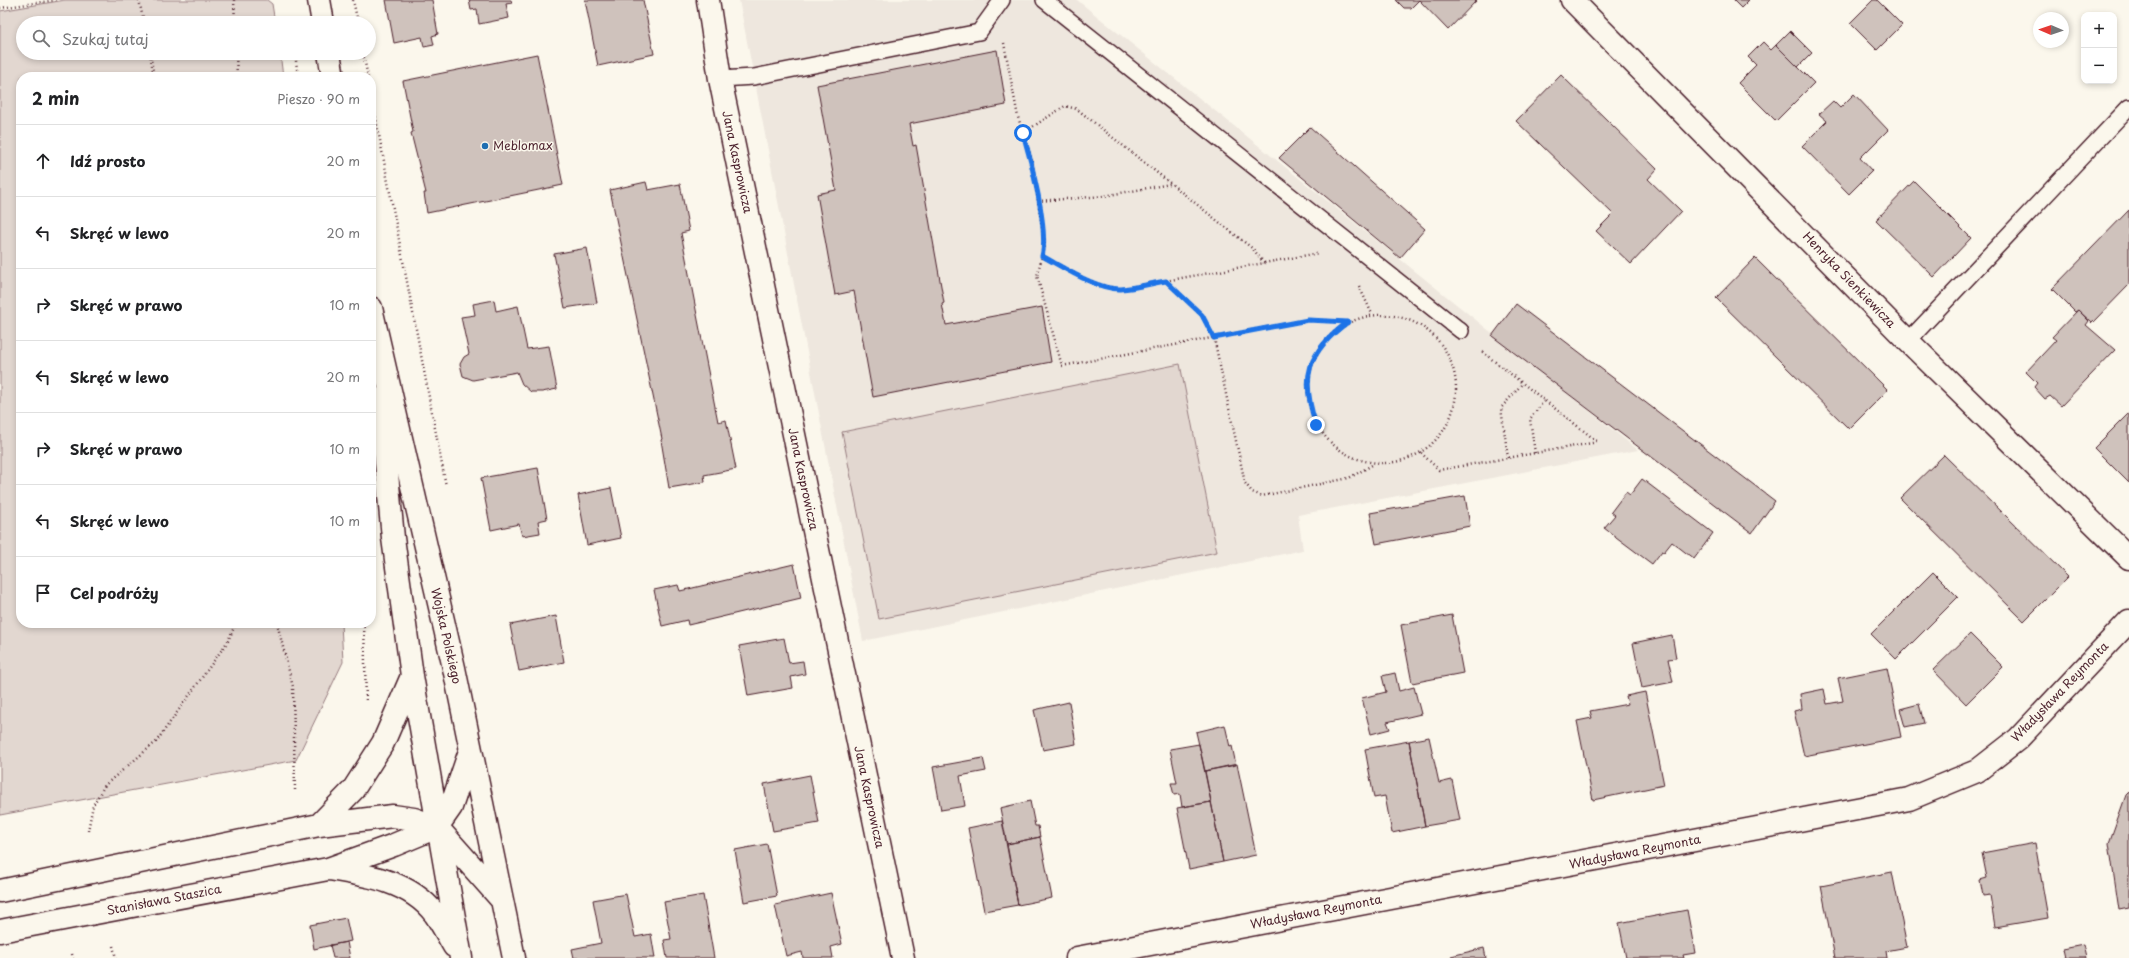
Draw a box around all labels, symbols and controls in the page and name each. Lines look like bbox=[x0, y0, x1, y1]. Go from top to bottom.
north arrow bbox=[2033, 12, 2069, 48]
map controls bbox=[2081, 12, 2117, 84]
button: + bbox=[2081, 12, 2117, 48]
search box bbox=[16, 16, 376, 60]
icon: search bbox=[30, 27, 52, 49]
text: Szukaj tutaj bbox=[62, 27, 149, 50]
button: − bbox=[2081, 48, 2117, 84]
text: 2 min bbox=[32, 85, 79, 111]
text: Pieszo · 90 m bbox=[277, 89, 360, 108]
street label: Jana Kasprowicza bbox=[718, 109, 758, 215]
route start bbox=[1014, 124, 1032, 142]
place label: Meblomax bbox=[493, 136, 553, 154]
marker: Meblomax bbox=[480, 141, 490, 151]
text: Idź prosto bbox=[70, 149, 145, 172]
icon: ahead bbox=[32, 150, 54, 172]
text: 20 m bbox=[326, 151, 360, 170]
text: Skręć w lewo bbox=[70, 221, 169, 244]
icon: left bbox=[32, 222, 54, 244]
text: 20 m bbox=[326, 223, 360, 242]
street label: Henryka Sienkiewicza bbox=[1799, 227, 1901, 332]
text: Skręć w prawo bbox=[70, 293, 183, 316]
icon: right bbox=[32, 294, 54, 316]
text: 10 m bbox=[330, 295, 360, 314]
text: Skręć w lewo bbox=[70, 365, 169, 388]
icon: left bbox=[32, 366, 54, 388]
text: 20 m bbox=[326, 367, 360, 386]
route end bbox=[1307, 416, 1325, 434]
street label: Jana Kasprowicza bbox=[784, 426, 824, 532]
text: Skręć w prawo bbox=[70, 437, 183, 460]
icon: right bbox=[32, 438, 54, 460]
text: 10 m bbox=[330, 439, 360, 458]
text: Skręć w lewo bbox=[70, 509, 169, 532]
icon: left bbox=[32, 510, 54, 532]
text: 10 m bbox=[330, 511, 360, 530]
text: Cel podróży bbox=[70, 581, 158, 604]
icon: arrive bbox=[32, 582, 54, 604]
street label: Wojska Polskiego bbox=[427, 586, 467, 686]
street label: Władysława Reymonta bbox=[2006, 637, 2112, 746]
street label: Jana Kasprowicza bbox=[850, 744, 890, 850]
street label: Władysława Reymonta bbox=[1568, 829, 1703, 873]
street label: Stanisława Staszica bbox=[105, 879, 223, 919]
street label: Władysława Reymonta bbox=[1249, 889, 1384, 933]

